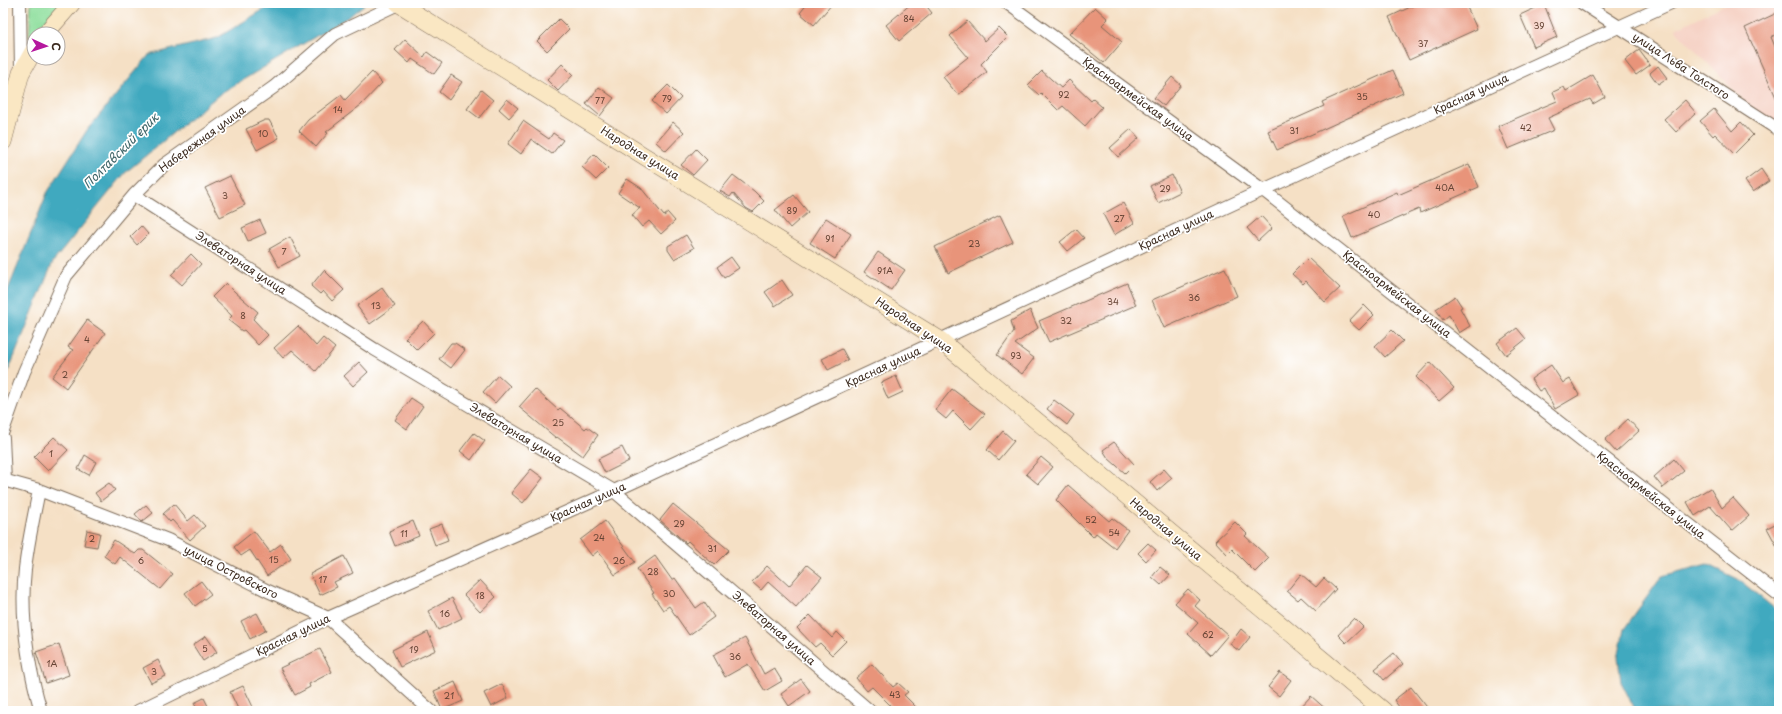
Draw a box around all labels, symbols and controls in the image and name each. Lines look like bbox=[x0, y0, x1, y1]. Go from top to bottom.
house number: 84 bbox=[903, 11, 915, 25]
house number: 39 bbox=[1533, 18, 1545, 32]
north arrow bbox=[26, 26, 66, 66]
street label: улица Льва Толстого bbox=[1629, 28, 1733, 103]
house number: 37 bbox=[1418, 36, 1428, 50]
text: С bbox=[48, 42, 65, 51]
street label: Красноармейская улица bbox=[1079, 52, 1197, 145]
street label: Красная улица bbox=[1431, 69, 1511, 118]
house number: 92 bbox=[1058, 87, 1070, 101]
house number: 35 bbox=[1356, 89, 1368, 103]
house number: 79 bbox=[662, 91, 672, 105]
house number: 77 bbox=[595, 93, 605, 107]
street label: Набережная улица bbox=[155, 101, 249, 176]
house number: 14 bbox=[333, 102, 343, 116]
water label: Полтавский ерик bbox=[78, 108, 163, 192]
house number: 42 bbox=[1520, 120, 1532, 134]
street label: Народная улица bbox=[598, 122, 683, 184]
house number: 31 bbox=[1289, 123, 1299, 137]
house number: 10 bbox=[258, 126, 269, 140]
house number: 40А bbox=[1435, 180, 1455, 194]
house number: 29 bbox=[1159, 181, 1171, 195]
house number: 3 bbox=[222, 188, 228, 202]
house number: 89 bbox=[787, 203, 797, 217]
street label: Красная улица bbox=[1136, 205, 1216, 254]
house number: 40 bbox=[1368, 207, 1381, 221]
house number: 27 bbox=[1113, 211, 1125, 225]
street label: Элеваторная улица bbox=[192, 227, 290, 299]
house number: 91 bbox=[825, 231, 835, 245]
house number: 23 bbox=[968, 236, 980, 250]
house number: 7 bbox=[281, 244, 287, 258]
street label: Красноармейская улица bbox=[1339, 246, 1455, 341]
house number: 91А bbox=[877, 263, 893, 277]
house number: 36 bbox=[1188, 290, 1200, 304]
street label: Народная улица bbox=[872, 292, 956, 357]
house number: 34 bbox=[1107, 294, 1119, 308]
house number: 13 bbox=[371, 298, 381, 312]
house number: 8 bbox=[240, 308, 246, 322]
house number: 32 bbox=[1060, 313, 1072, 327]
house number: 4 bbox=[84, 332, 90, 346]
street label: Красная улица bbox=[843, 342, 923, 391]
house number: 93 bbox=[1011, 348, 1022, 362]
house number: 2 bbox=[62, 367, 68, 381]
street label: Элеваторная улица bbox=[467, 398, 566, 467]
house number: 25 bbox=[552, 415, 564, 429]
house number: 1 bbox=[49, 446, 53, 460]
street label: Красноармейская улица bbox=[1593, 447, 1709, 542]
street label: Красная улица bbox=[547, 477, 628, 526]
street label: Народная улица bbox=[1126, 493, 1206, 564]
house number: 52 bbox=[1085, 512, 1097, 526]
house number: 29 bbox=[673, 516, 685, 530]
house number: 54 bbox=[1108, 525, 1120, 539]
house number: 11 bbox=[400, 526, 408, 540]
house number: 24 bbox=[593, 530, 605, 544]
house number: 2 bbox=[89, 531, 95, 545]
street label: улица Островского bbox=[181, 540, 281, 603]
house number: 31 bbox=[707, 541, 717, 555]
house number: 15 bbox=[269, 552, 279, 566]
house number: 6 bbox=[138, 553, 144, 567]
house number: 26 bbox=[613, 553, 625, 567]
house number: 28 bbox=[647, 564, 659, 578]
house number: 17 bbox=[319, 572, 328, 586]
house number: 30 bbox=[663, 586, 676, 600]
street label: Элеваторная улица bbox=[729, 587, 820, 669]
house number: 18 bbox=[475, 588, 485, 602]
house number: 16 bbox=[440, 606, 450, 620]
street label: Красная улица bbox=[253, 609, 333, 660]
house number: 62 bbox=[1202, 627, 1214, 641]
house number: 5 bbox=[202, 641, 208, 655]
house number: 19 bbox=[409, 642, 419, 656]
house number: 36 bbox=[729, 649, 741, 663]
house number: 1А bbox=[47, 656, 58, 670]
house number: 3 bbox=[151, 664, 157, 678]
house number: 43 bbox=[889, 687, 901, 701]
house number: 21 bbox=[444, 688, 454, 702]

